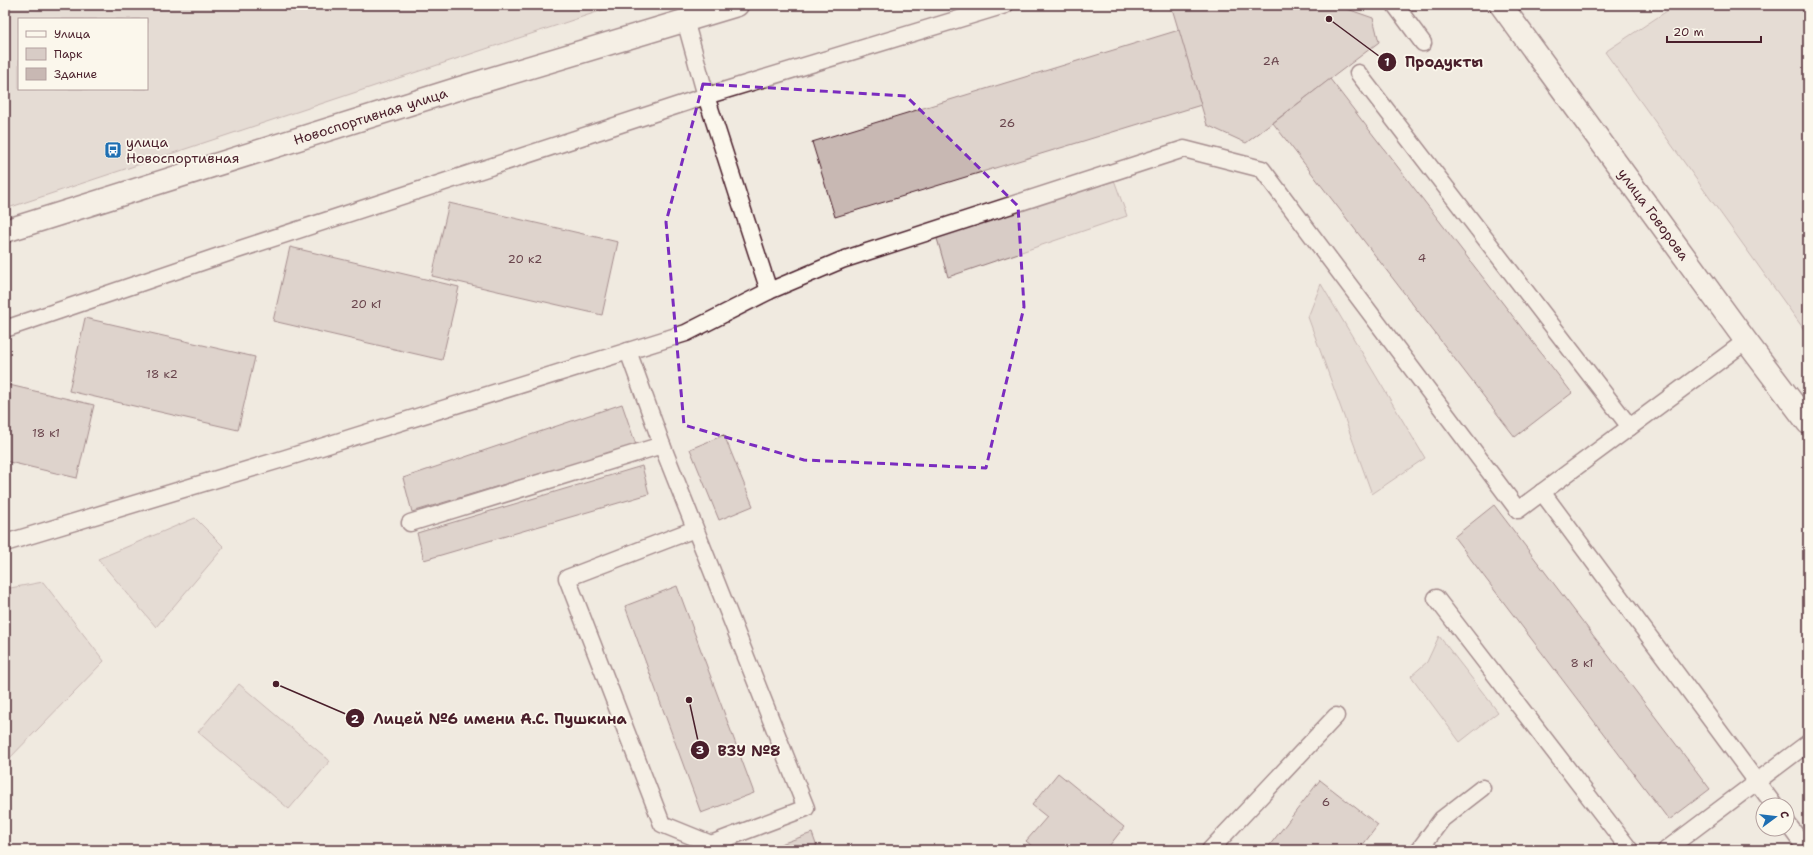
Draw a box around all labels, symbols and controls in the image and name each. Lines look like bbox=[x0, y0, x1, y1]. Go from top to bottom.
legend bbox=[18, 18, 148, 90]
scale bar bbox=[1667, 18, 1761, 44]
text: 20 m bbox=[1673, 24, 1704, 40]
text: Улица bbox=[54, 26, 91, 42]
text: Парк bbox=[54, 46, 83, 62]
callout: Продукты bbox=[1377, 48, 1491, 75]
text: Продукты bbox=[1405, 52, 1483, 72]
house number: 2А bbox=[1262, 53, 1280, 69]
text: 1 bbox=[1384, 54, 1390, 70]
text: Здание bbox=[54, 66, 98, 82]
street label: Новоспортивная улица bbox=[291, 83, 450, 149]
house number: 26 bbox=[999, 115, 1015, 131]
place label: улица Новоспортивная bbox=[126, 133, 239, 167]
bus stop icon: улица Новоспортивная bbox=[103, 140, 123, 160]
street label: улица Говорова bbox=[1614, 165, 1693, 264]
house number: 4 bbox=[1418, 250, 1426, 266]
house number: 20 к2 bbox=[508, 251, 542, 267]
house number: 20 к1 bbox=[350, 296, 382, 312]
house number: 18 к2 bbox=[146, 366, 178, 382]
house number: 18 к1 bbox=[32, 425, 60, 441]
house number: 8 к1 bbox=[1570, 655, 1594, 671]
callout: Лицей №6 имени А.С. Пушкина bbox=[345, 705, 635, 732]
text: Лицей №6 имени А.С. Пушкина bbox=[373, 709, 627, 729]
text: 2 bbox=[351, 711, 360, 727]
callout: ВЗУ №8 bbox=[690, 737, 789, 764]
text: ВЗУ №8 bbox=[718, 741, 780, 761]
text: 3 bbox=[696, 742, 704, 758]
house number: 6 bbox=[1322, 794, 1330, 810]
north arrow bbox=[1755, 797, 1795, 837]
text: С bbox=[1776, 809, 1792, 820]

